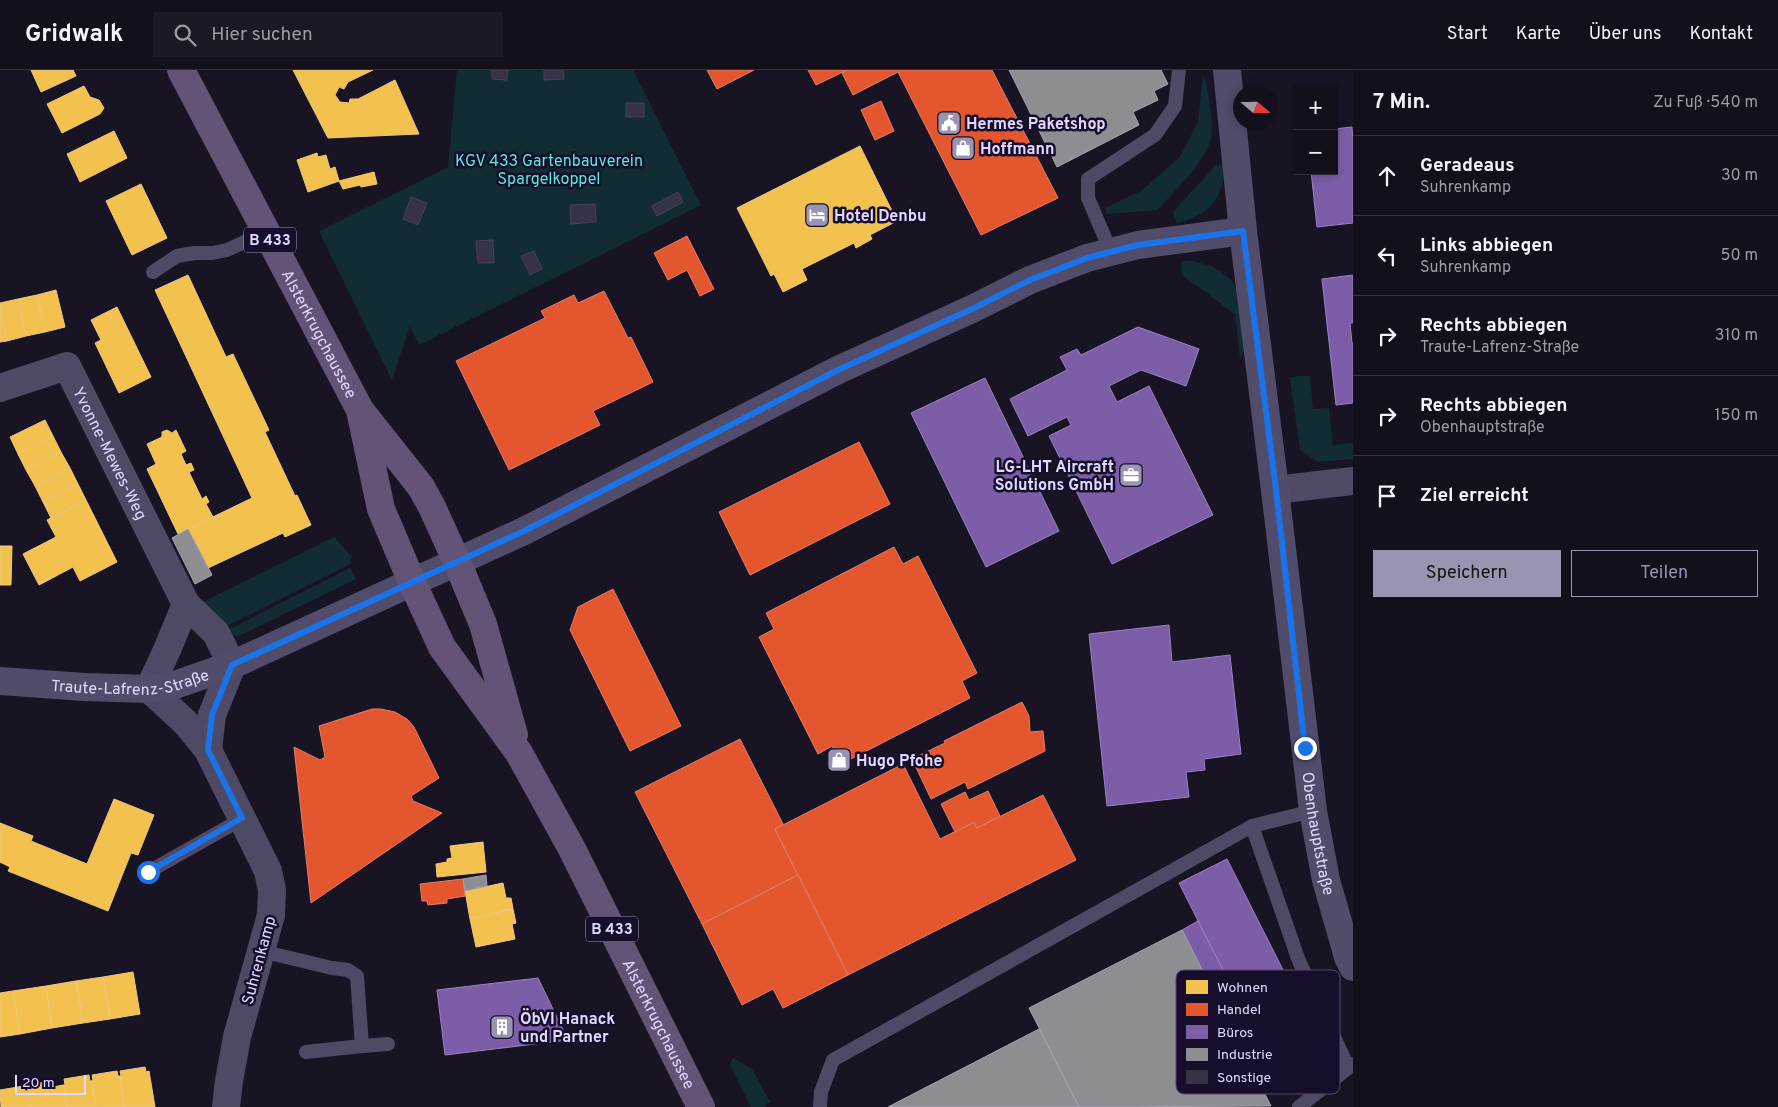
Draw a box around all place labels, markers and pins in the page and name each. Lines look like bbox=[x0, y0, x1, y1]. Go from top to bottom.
public building icon: Hermes Paketshop bbox=[936, 110, 962, 136]
place label: Hermes Paketshop bbox=[966, 115, 1106, 135]
shop icon: Hoffmann bbox=[950, 135, 976, 161]
place label: Hoffmann bbox=[980, 140, 1054, 160]
hotel icon: Hotel Denbu bbox=[804, 202, 830, 228]
place label: Hotel Denbu bbox=[834, 207, 926, 227]
place label: LG-LHT Aircraft Solutions GmbH bbox=[995, 458, 1114, 496]
office icon: LG-LHT Aircraft Solutions GmbH bbox=[1118, 462, 1144, 488]
shop icon: Hugo Pfohe bbox=[826, 747, 852, 773]
place label: Hugo Pfohe bbox=[856, 752, 942, 772]
place label: ÖbVI Hanack und Partner bbox=[520, 1008, 615, 1048]
building icon: ÖbVI Hanack und Partner bbox=[489, 1014, 515, 1040]

